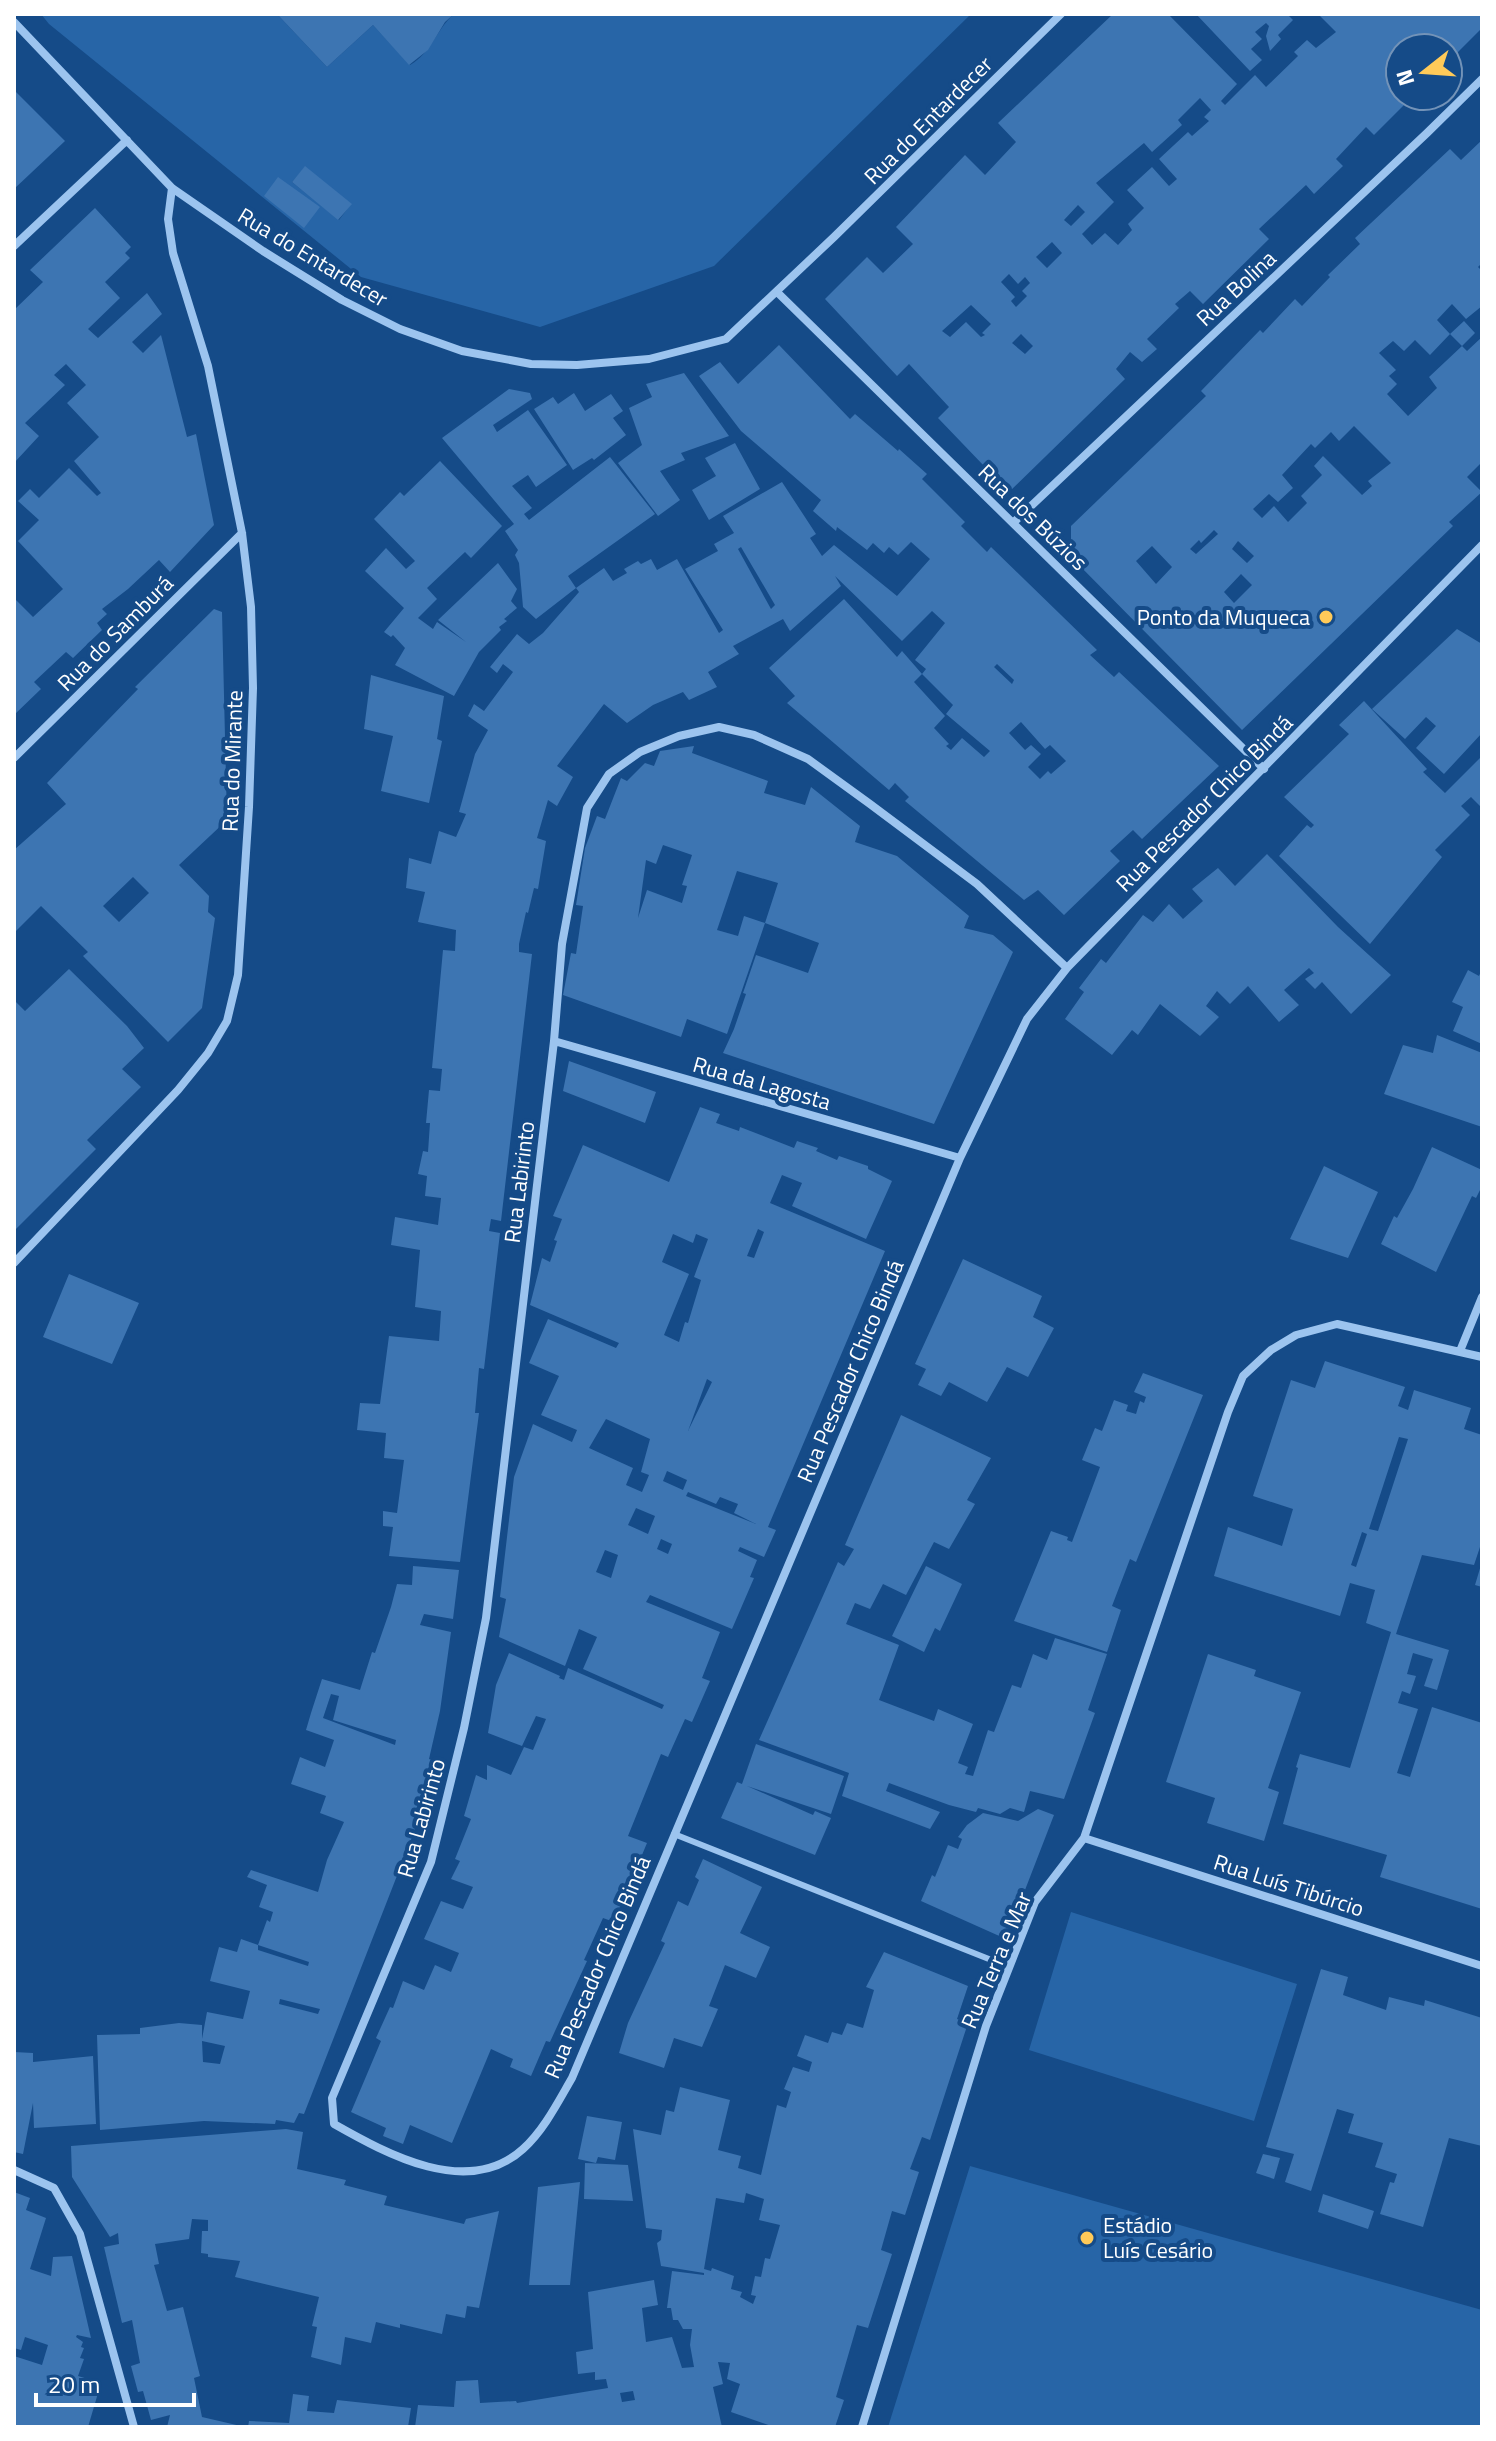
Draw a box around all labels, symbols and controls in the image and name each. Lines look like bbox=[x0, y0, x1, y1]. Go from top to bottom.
north arrow bbox=[1384, 32, 1464, 112]
street label: Rua do Entardecer bbox=[856, 48, 1000, 192]
text: N bbox=[1386, 66, 1423, 90]
street label: Rua do Entardecer bbox=[231, 199, 395, 316]
street label: Rua Bolina bbox=[1188, 242, 1284, 334]
street label: Rua dos Búzios bbox=[970, 456, 1096, 578]
street label: Rua do Samburá bbox=[49, 567, 181, 699]
place label: Ponto da Muqueca bbox=[1137, 600, 1310, 634]
marker: Ponto da Muqueca bbox=[1317, 608, 1335, 626]
street label: Rua do Mirante bbox=[213, 690, 251, 832]
street label: Rua Pescador Chico Bindá bbox=[1107, 706, 1301, 900]
street label: Rua da Lagosta bbox=[689, 1047, 835, 1119]
street label: Rua Labirinto bbox=[495, 1119, 543, 1245]
street label: Rua Pescador Chico Bindá bbox=[788, 1254, 912, 1488]
street label: Rua Labirinto bbox=[388, 1754, 454, 1882]
street label: Rua Luís Tibúrcio bbox=[1210, 1845, 1368, 1925]
street label: Rua Pescador Chico Bindá bbox=[535, 1850, 659, 2084]
street label: Rua Terra e Mar bbox=[952, 1886, 1040, 2034]
place label: Estádio Luís Cesário bbox=[1103, 2208, 1213, 2267]
marker: Estádio Luís Cesário bbox=[1078, 2229, 1096, 2247]
scale bar bbox=[36, 2357, 194, 2407]
text: 20 m bbox=[48, 2366, 100, 2402]

